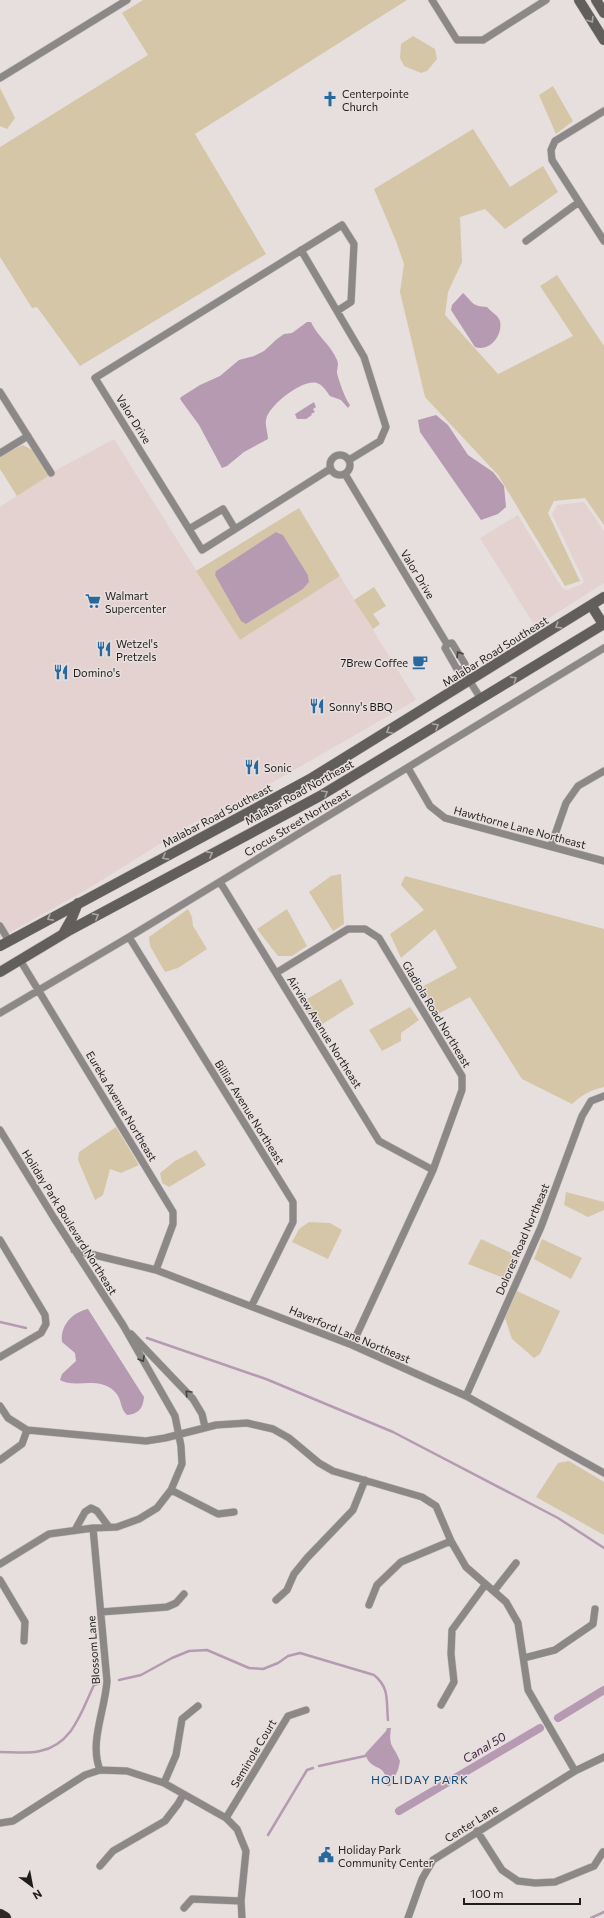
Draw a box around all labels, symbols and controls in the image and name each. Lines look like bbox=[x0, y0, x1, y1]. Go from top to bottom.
one-way arrow bbox=[587, 16, 594, 23]
place label: Centerpointe Church bbox=[342, 87, 409, 113]
church icon: Centerpointe Church bbox=[321, 90, 339, 108]
street label: Valor Drive bbox=[114, 392, 154, 446]
street label: Valor Drive bbox=[398, 547, 438, 601]
place label: Walmart Supercenter bbox=[105, 589, 167, 615]
supermarket icon: Walmart Supercenter bbox=[84, 592, 102, 610]
street label: Malabar Road Southeast bbox=[440, 613, 551, 689]
one-way arrow bbox=[555, 621, 562, 628]
place label: Wetzel's Pretzels bbox=[116, 637, 158, 663]
restaurant icon: Wetzel's Pretzels bbox=[95, 640, 113, 658]
one-way arrow bbox=[456, 651, 463, 658]
cafe icon: 7Brew Coffee bbox=[411, 653, 429, 671]
place label: 7Brew Coffee bbox=[341, 656, 408, 669]
restaurant icon: Domino's bbox=[52, 663, 70, 681]
place label: Domino's bbox=[73, 666, 120, 679]
one-way arrow bbox=[510, 676, 517, 684]
restaurant icon: Sonny's BBQ bbox=[308, 697, 326, 715]
place label: Sonny's BBQ bbox=[329, 700, 393, 713]
one-way arrow bbox=[432, 724, 439, 731]
one-way arrow bbox=[386, 726, 393, 734]
street label: Malabar Road Northeast bbox=[242, 756, 356, 827]
restaurant icon: Sonic bbox=[243, 758, 261, 776]
place label: Sonic bbox=[264, 761, 292, 774]
street label: Malabar Road Southeast bbox=[160, 780, 274, 849]
street label: Crocus Street Northeast bbox=[242, 785, 353, 859]
one-way arrow bbox=[320, 791, 328, 798]
street label: Hawthorne Lane Northeast bbox=[453, 803, 588, 851]
one-way arrow bbox=[206, 851, 213, 859]
one-way arrow bbox=[161, 852, 169, 859]
one-way arrow bbox=[47, 914, 54, 921]
one-way arrow bbox=[91, 914, 99, 921]
street label: Gladiola Road Northeast bbox=[400, 958, 474, 1070]
street label: Airview Avenue Northeast bbox=[285, 974, 365, 1091]
street label: Eureka Avenue Northeast bbox=[84, 1048, 160, 1164]
street label: Billiar Avenue Northeast bbox=[213, 1057, 288, 1167]
street label: Holiday Park Boulevard Northeast bbox=[20, 1147, 120, 1297]
street label: Dolores Road Northeast bbox=[493, 1181, 552, 1297]
street label: Haverford Lane Northeast bbox=[288, 1303, 413, 1366]
one-way arrow bbox=[138, 1355, 145, 1362]
one-way arrow bbox=[185, 1390, 192, 1398]
street label: Blossom Lane bbox=[84, 1615, 102, 1685]
street label: Seminole Court bbox=[227, 1716, 279, 1790]
water label: Canal 50 bbox=[460, 1729, 508, 1765]
district label: HOLIDAY PARK bbox=[371, 1772, 469, 1786]
street label: Center Lane bbox=[442, 1801, 500, 1845]
place label: Holiday Park Community Center bbox=[338, 1843, 434, 1869]
public building icon: Holiday Park Community Center bbox=[317, 1846, 335, 1864]
north arrow bbox=[12, 1866, 52, 1906]
scale bar bbox=[464, 1880, 580, 1906]
text: 100 m bbox=[470, 1886, 504, 1900]
text: N bbox=[31, 1887, 45, 1903]

